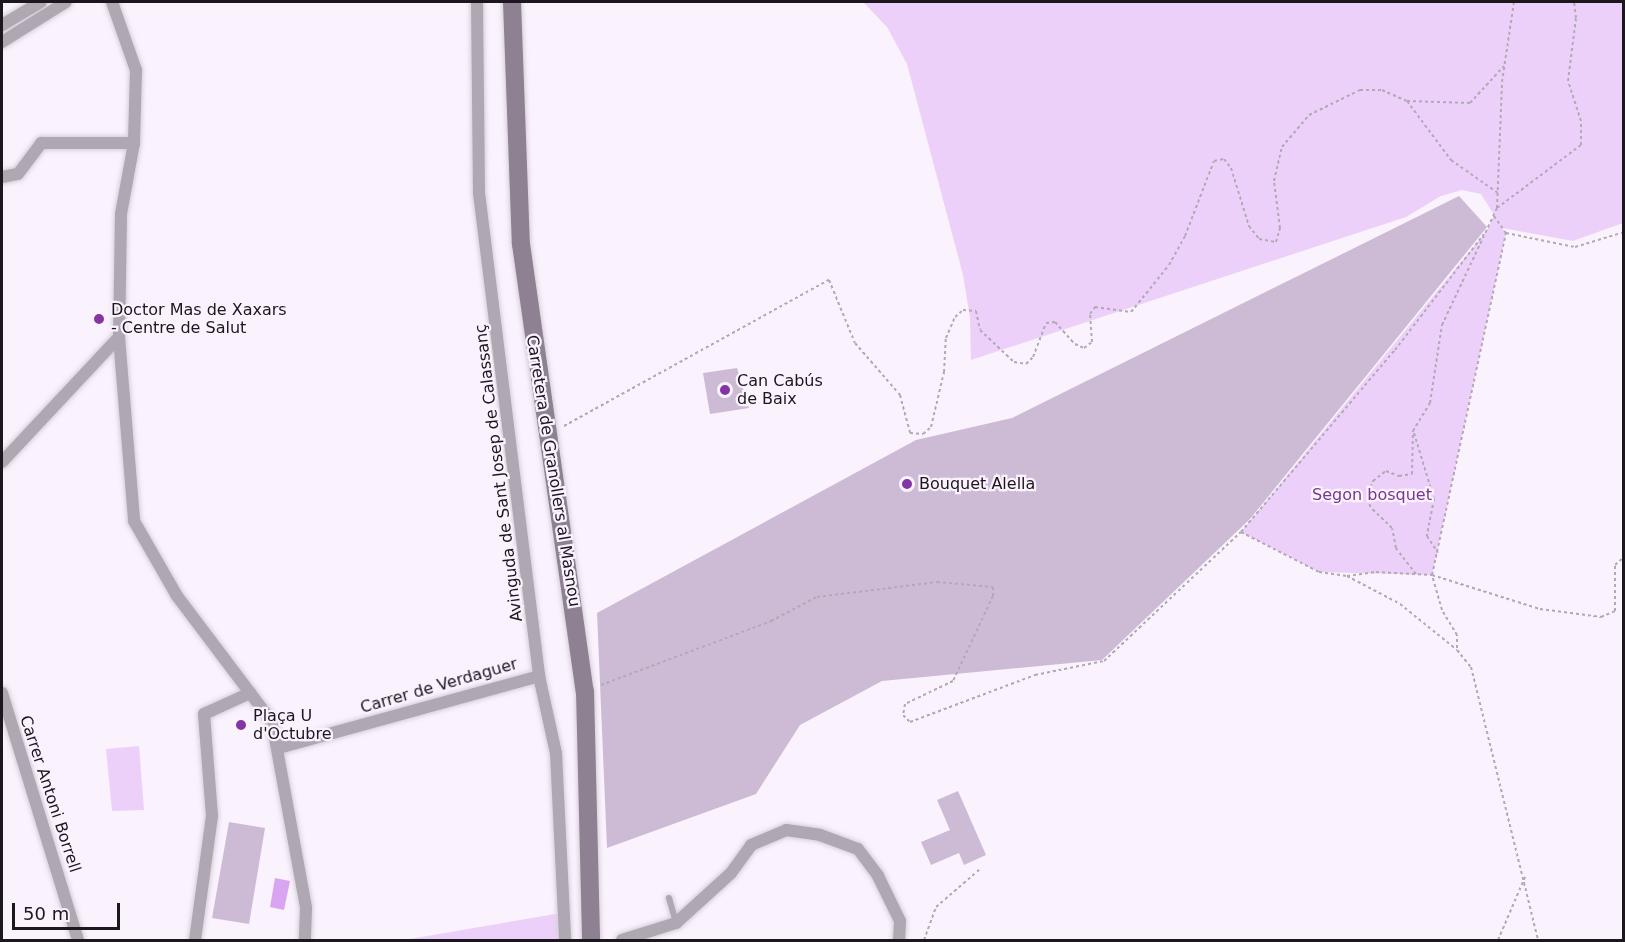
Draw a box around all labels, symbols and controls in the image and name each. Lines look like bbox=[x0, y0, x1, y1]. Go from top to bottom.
place label: Doctor Mas de Xaxars - Centre de Salut bbox=[111, 300, 287, 338]
marker: Doctor Mas de Xaxars - Centre de Salut bbox=[92, 312, 106, 326]
street label: Avinguda de Sant Josep de Calassanç bbox=[471, 323, 527, 623]
street label: Carretera de Granollers al Masnou bbox=[522, 334, 584, 608]
place label: Can Cabús de Baix bbox=[737, 371, 823, 409]
marker: Can Cabús de Baix bbox=[718, 383, 732, 397]
place label: Bouquet Alella bbox=[919, 474, 1035, 494]
marker: Bouquet Alella bbox=[900, 477, 914, 491]
park label: Segon bosquet bbox=[1312, 485, 1432, 505]
street label: Carrer de Verdaguer bbox=[358, 654, 520, 718]
place label: Plaça U d'Octubre bbox=[253, 706, 332, 744]
street label: Carrer Antoni Borrell bbox=[16, 713, 84, 875]
marker: Plaça U d'Octubre bbox=[234, 718, 248, 732]
scale bar bbox=[15, 891, 123, 929]
text: 50 m bbox=[23, 903, 69, 924]

